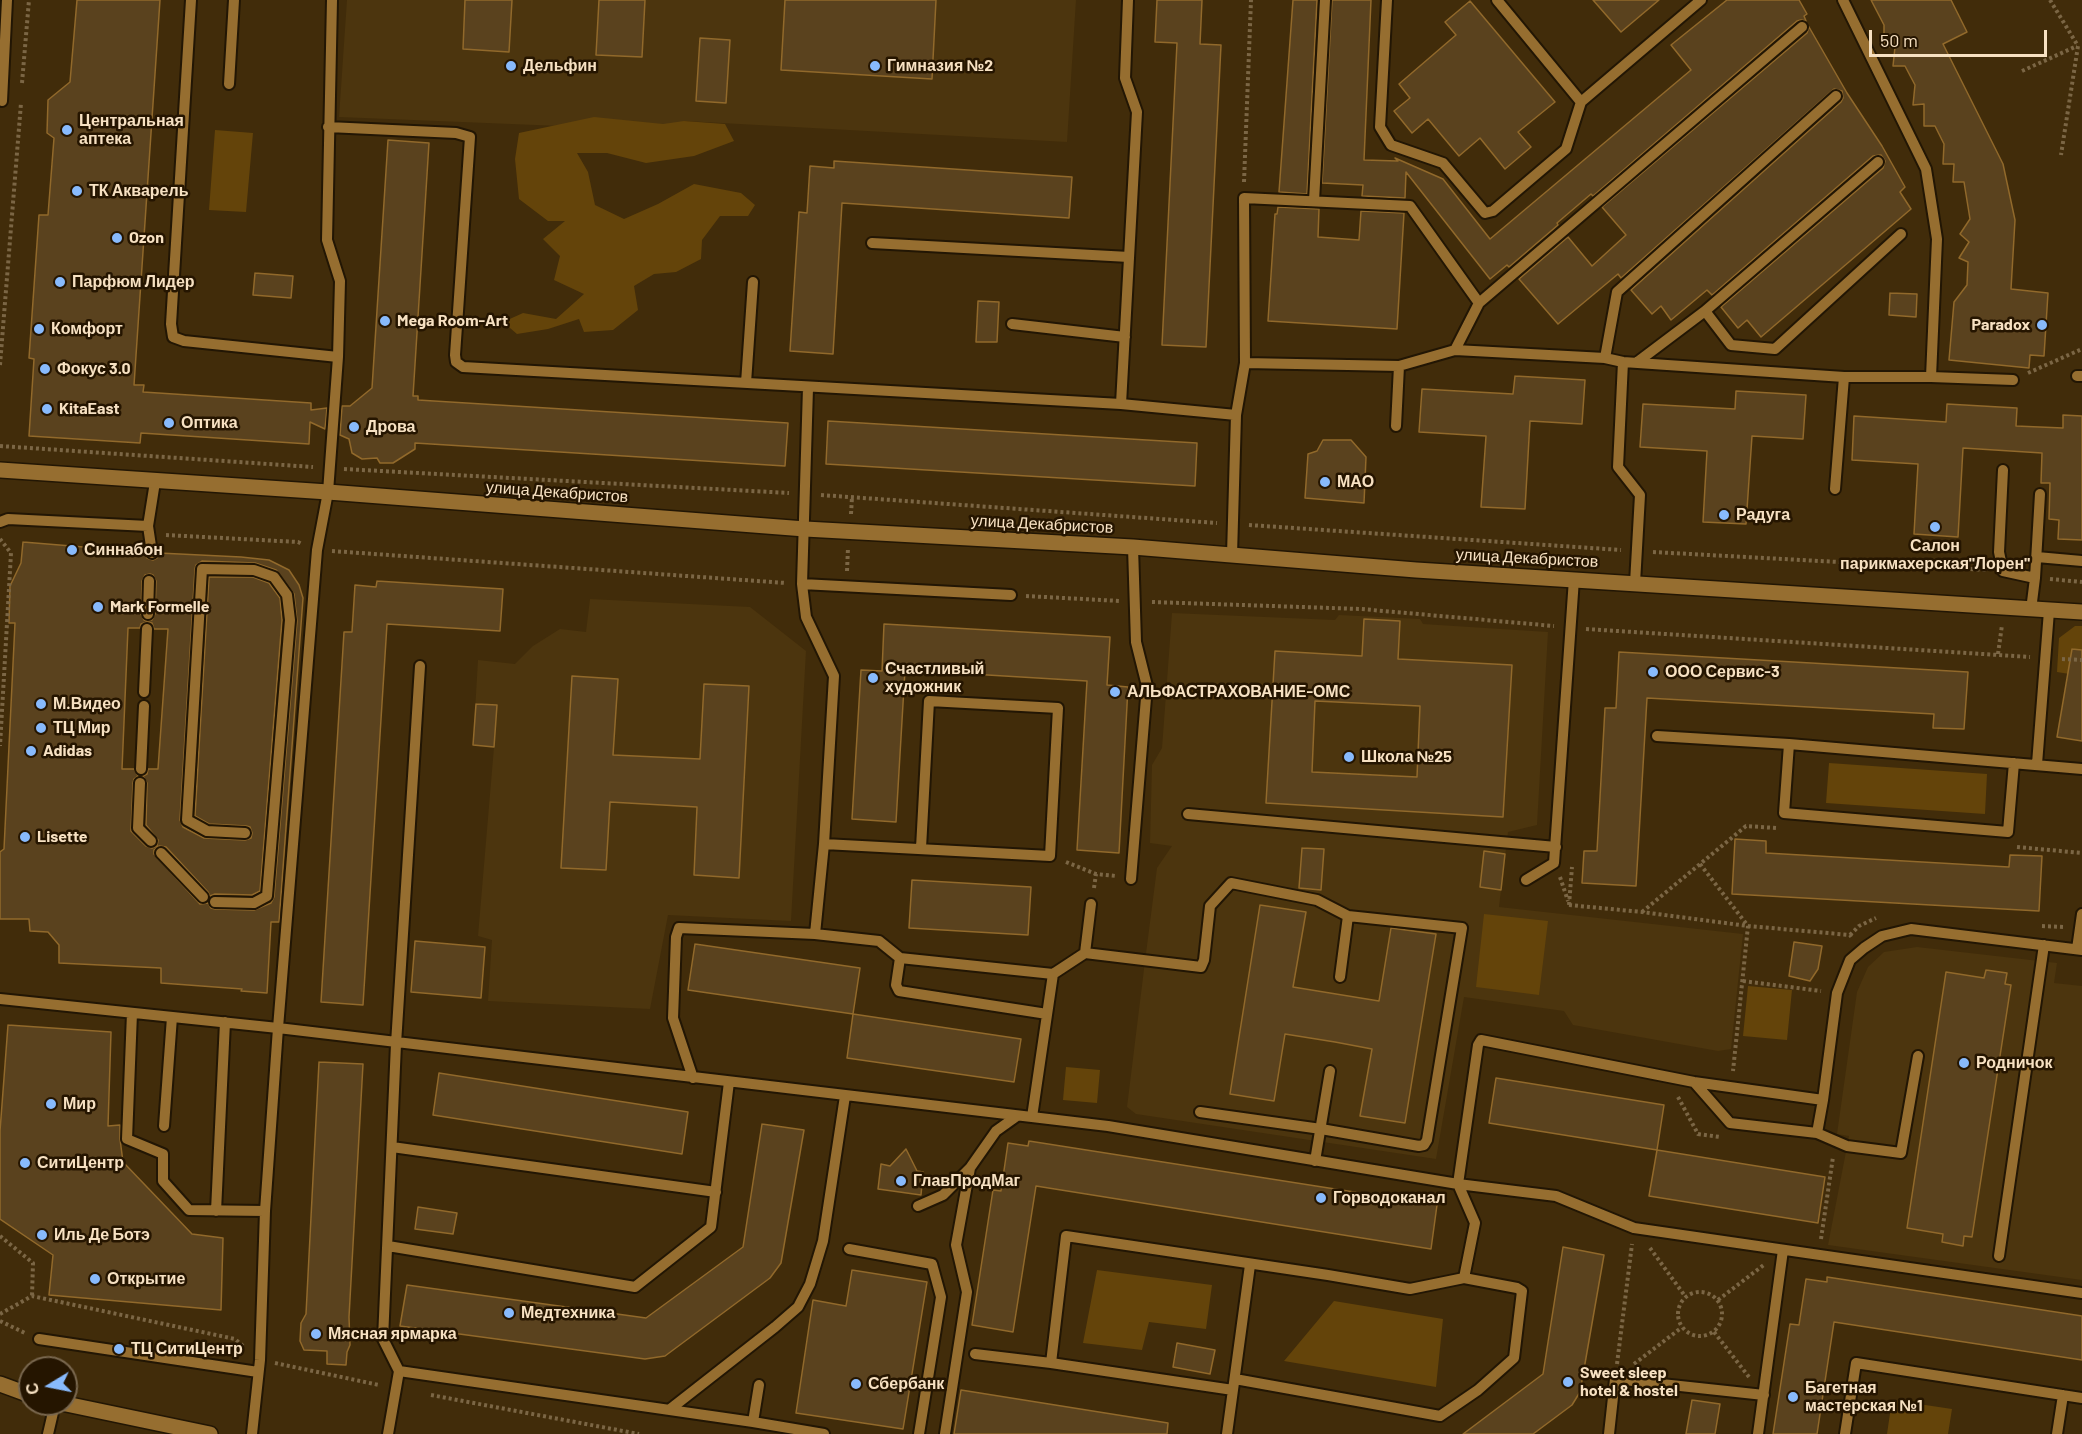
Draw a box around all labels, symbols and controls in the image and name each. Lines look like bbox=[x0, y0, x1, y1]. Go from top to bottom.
scale bar bbox=[1872, 18, 2050, 56]
text: 50 m bbox=[1880, 29, 1918, 51]
place label: Дельфин bbox=[523, 56, 597, 76]
place label: Гимназия №2 bbox=[887, 56, 993, 76]
marker: Дельфин bbox=[504, 59, 518, 73]
marker: Гимназия №2 bbox=[868, 59, 882, 73]
place label: Центральная аптека bbox=[79, 111, 184, 149]
marker: Центральная аптека bbox=[60, 123, 74, 137]
place label: ТК Акварель bbox=[89, 181, 188, 201]
marker: ТК Акварель bbox=[70, 184, 84, 198]
place label: Ozon bbox=[129, 228, 164, 248]
marker: Ozon bbox=[110, 231, 124, 245]
place label: Парфюм Лидер bbox=[72, 272, 195, 292]
marker: Парфюм Лидер bbox=[53, 275, 67, 289]
place label: Mega Room-Art bbox=[397, 311, 508, 331]
marker: Mega Room-Art bbox=[378, 314, 392, 328]
place label: Paradox bbox=[1972, 315, 2030, 335]
marker: Paradox bbox=[2035, 318, 2049, 332]
place label: Комфорт bbox=[51, 319, 123, 339]
marker: Комфорт bbox=[32, 322, 46, 336]
place label: Фокус 3.0 bbox=[57, 359, 131, 379]
marker: Фокус 3.0 bbox=[38, 362, 52, 376]
place label: KitaEast bbox=[59, 399, 120, 419]
marker: KitaEast bbox=[40, 402, 54, 416]
place label: Оптика bbox=[181, 413, 238, 433]
marker: Оптика bbox=[162, 416, 176, 430]
place label: Дрова bbox=[366, 417, 415, 437]
marker: Дрова bbox=[347, 420, 361, 434]
place label: МАО bbox=[1337, 472, 1374, 492]
marker: МАО bbox=[1318, 475, 1332, 489]
street label: улица Декабристов bbox=[485, 477, 629, 507]
place label: Радуга bbox=[1736, 505, 1790, 525]
marker: Радуга bbox=[1717, 508, 1731, 522]
street label: улица Декабристов bbox=[970, 511, 1114, 537]
marker: Салон парикмахерская"Лорен" bbox=[1928, 520, 1942, 534]
place label: Салон парикмахерская"Лорен" bbox=[1840, 536, 2030, 574]
place label: Синнабон bbox=[84, 540, 163, 560]
marker: Синнабон bbox=[65, 543, 79, 557]
street label: улица Декабристов bbox=[1455, 545, 1599, 571]
place label: Mark Formelle bbox=[110, 597, 209, 617]
marker: Mark Formelle bbox=[91, 600, 105, 614]
place label: Счастливый художник bbox=[885, 659, 984, 697]
place label: ООО Сервис-3 bbox=[1665, 662, 1780, 682]
marker: ООО Сервис-3 bbox=[1646, 665, 1660, 679]
marker: Счастливый художник bbox=[866, 671, 880, 685]
place label: АЛЬФАСТРАХОВАНИЕ-ОМС bbox=[1127, 682, 1350, 702]
marker: АЛЬФАСТРАХОВАНИЕ-ОМС bbox=[1108, 685, 1122, 699]
place label: М.Видео bbox=[53, 694, 121, 714]
marker: М.Видео bbox=[34, 697, 48, 711]
place label: ТЦ Мир bbox=[53, 718, 111, 738]
marker: ТЦ Мир bbox=[34, 721, 48, 735]
place label: Adidas bbox=[43, 741, 92, 761]
marker: Adidas bbox=[24, 744, 38, 758]
place label: Школа №25 bbox=[1361, 747, 1452, 767]
marker: Школа №25 bbox=[1342, 750, 1356, 764]
place label: Lisette bbox=[37, 827, 88, 847]
marker: Lisette bbox=[18, 830, 32, 844]
place label: Родничок bbox=[1976, 1053, 2053, 1073]
marker: Родничок bbox=[1957, 1056, 1971, 1070]
place label: Мир bbox=[63, 1094, 96, 1114]
marker: Мир bbox=[44, 1097, 58, 1111]
place label: СитиЦентр bbox=[37, 1153, 124, 1173]
marker: СитиЦентр bbox=[18, 1156, 32, 1170]
place label: ГлавПродМаг bbox=[913, 1171, 1020, 1191]
marker: ГлавПродМаг bbox=[894, 1174, 908, 1188]
place label: Горводоканал bbox=[1333, 1188, 1446, 1208]
marker: Горводоканал bbox=[1314, 1191, 1328, 1205]
place label: Иль Де Ботэ bbox=[54, 1225, 150, 1245]
marker: Иль Де Ботэ bbox=[35, 1228, 49, 1242]
place label: Открытие bbox=[107, 1269, 185, 1289]
marker: Открытие bbox=[88, 1272, 102, 1286]
place label: Медтехника bbox=[521, 1303, 615, 1323]
marker: Медтехника bbox=[502, 1306, 516, 1320]
place label: Мясная ярмарка bbox=[328, 1324, 457, 1344]
marker: Мясная ярмарка bbox=[309, 1327, 323, 1341]
place label: ТЦ СитиЦентр bbox=[131, 1339, 243, 1359]
marker: ТЦ СитиЦентр bbox=[112, 1342, 126, 1356]
north arrow bbox=[18, 1356, 78, 1416]
place label: Sweet sleep hotel & hostel bbox=[1580, 1363, 1678, 1401]
place label: Сбербанк bbox=[868, 1374, 944, 1394]
marker: Sweet sleep hotel & hostel bbox=[1561, 1375, 1575, 1389]
marker: Сбербанк bbox=[849, 1377, 863, 1391]
place label: Багетная мастерская №1 bbox=[1805, 1378, 1923, 1416]
text: С bbox=[21, 1382, 42, 1396]
marker: Багетная мастерская №1 bbox=[1786, 1390, 1800, 1404]

